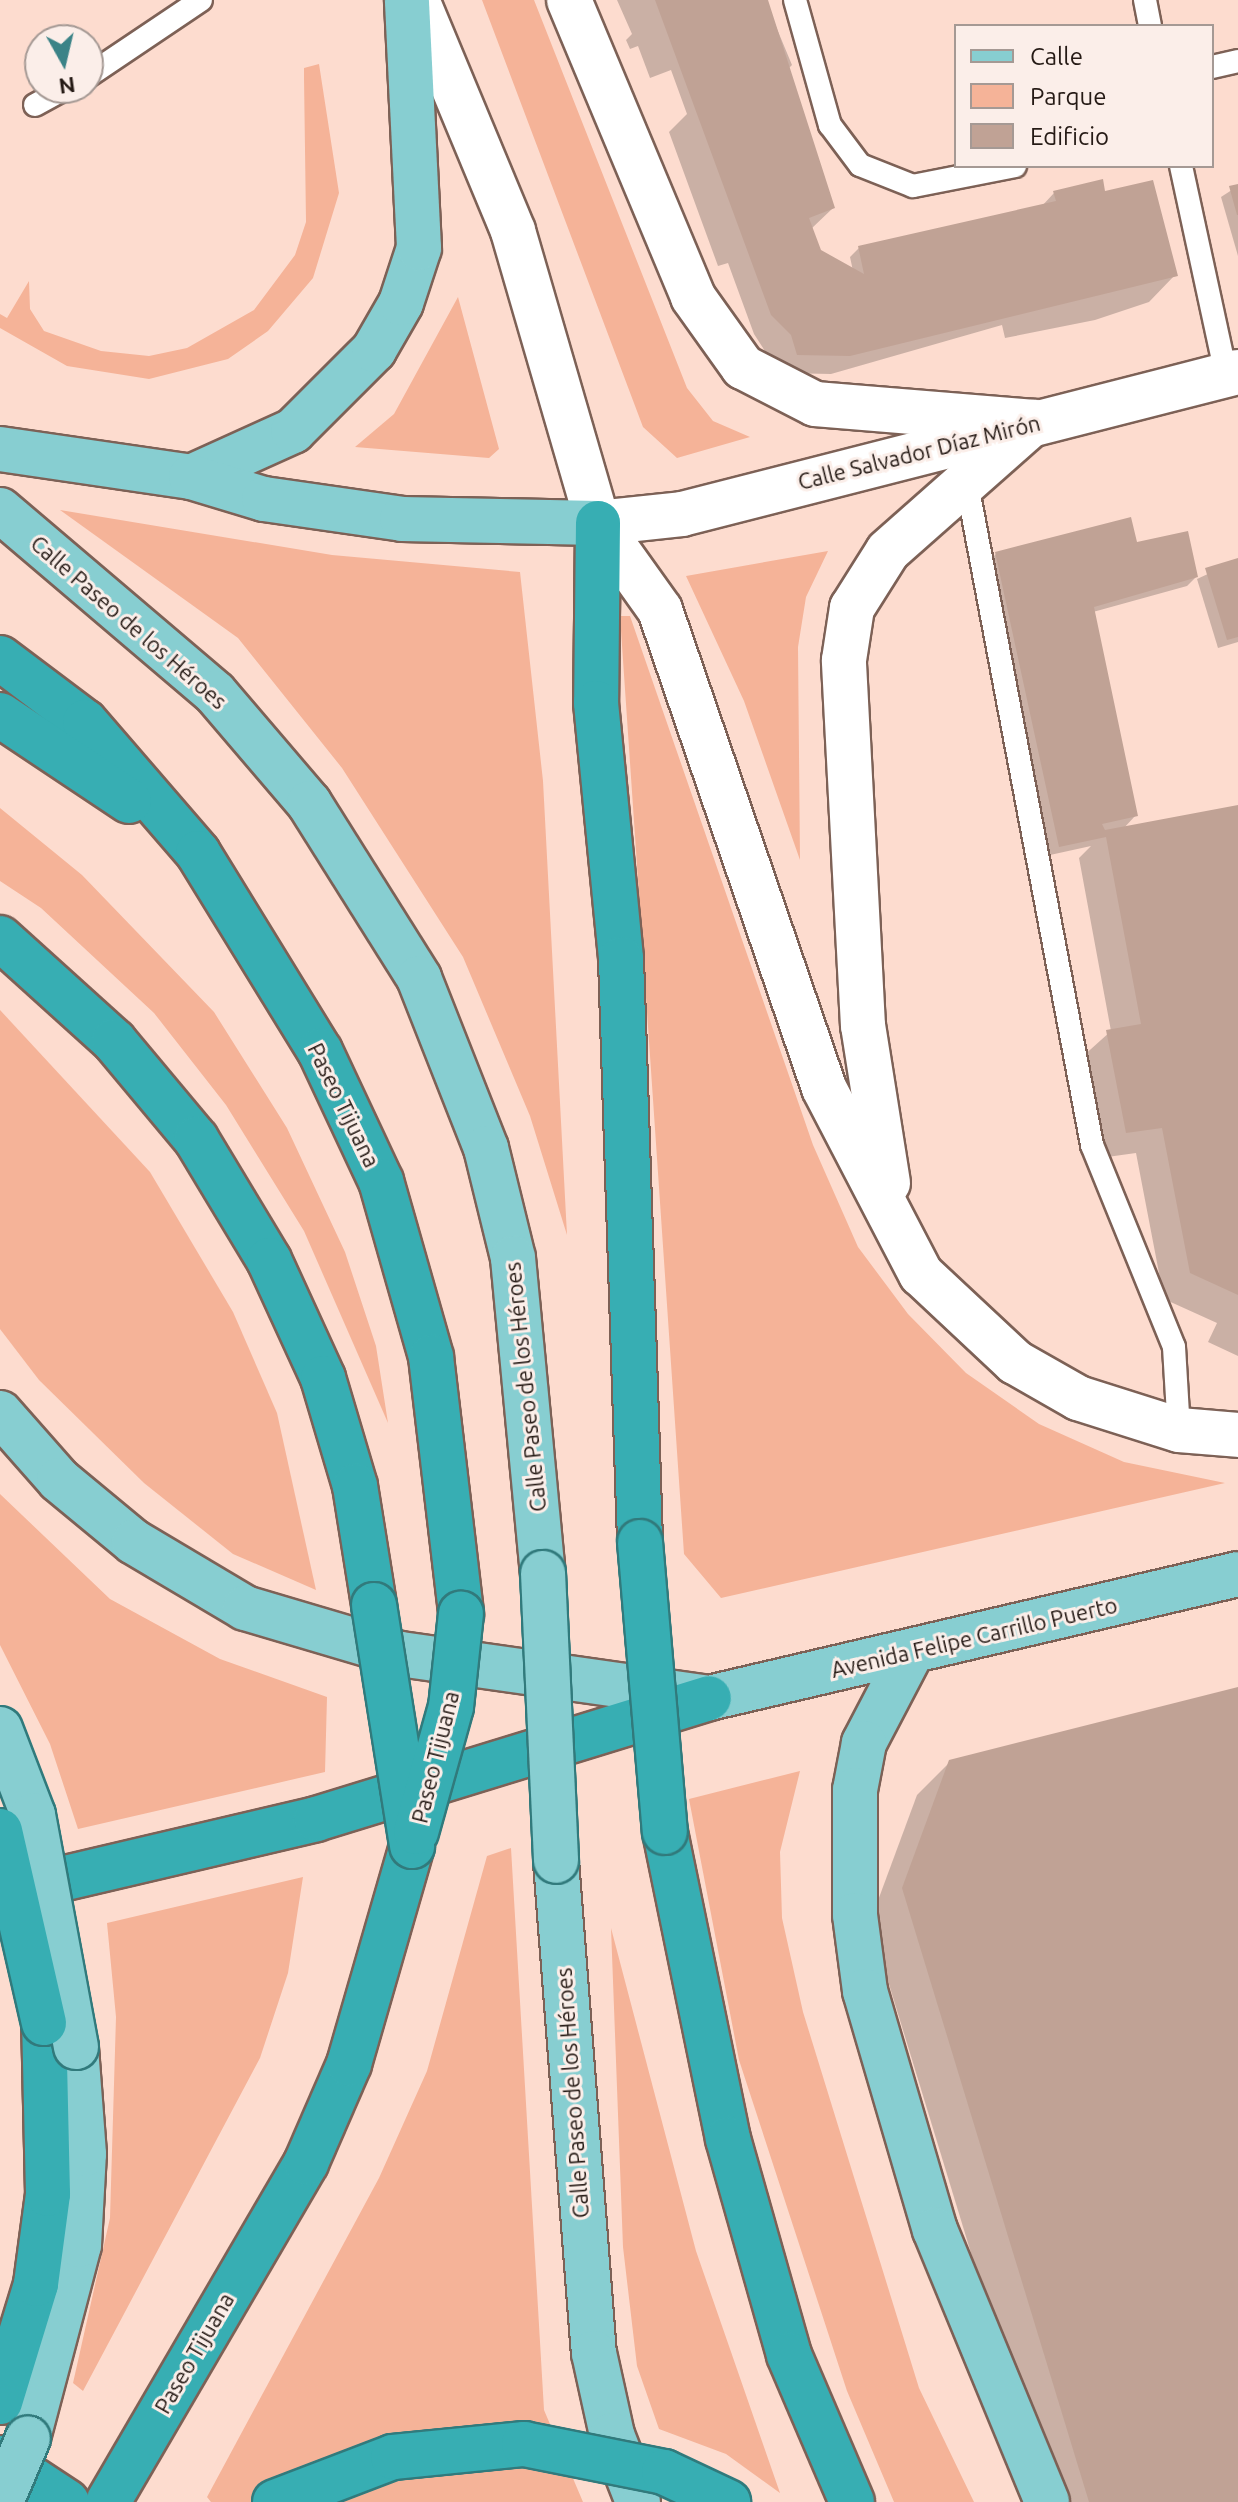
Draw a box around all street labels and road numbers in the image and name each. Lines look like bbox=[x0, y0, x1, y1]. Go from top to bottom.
street label: Calle Salvador Díaz Mirón bbox=[795, 409, 1043, 495]
street label: Calle Paseo de los Héroes bbox=[26, 530, 232, 714]
street label: Paseo Tijuana bbox=[303, 1039, 385, 1171]
street label: Calle Paseo de los Héroes bbox=[499, 1261, 551, 1513]
street label: Avenida Felipe Carrillo Puerto bbox=[828, 1591, 1120, 1683]
street label: Paseo Tijuana bbox=[406, 1688, 464, 1826]
street label: Calle Paseo de los Héroes bbox=[550, 1967, 594, 2219]
street label: Paseo Tijuana bbox=[149, 2288, 239, 2418]

